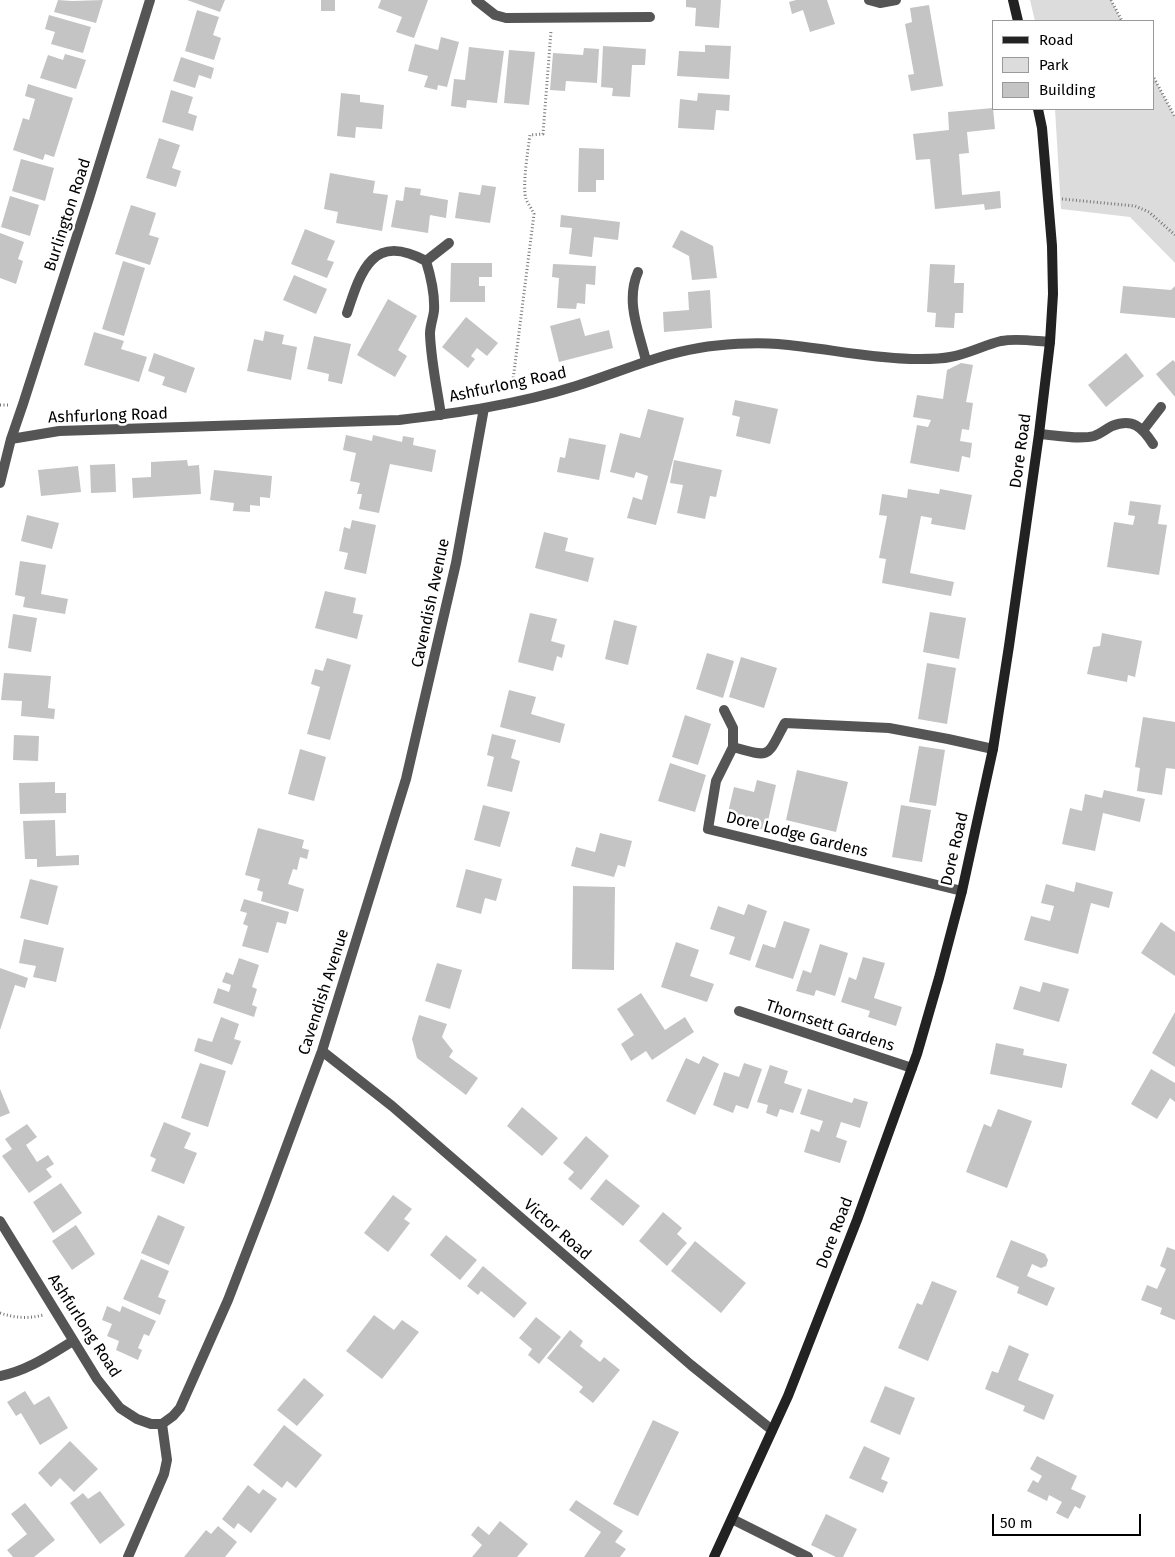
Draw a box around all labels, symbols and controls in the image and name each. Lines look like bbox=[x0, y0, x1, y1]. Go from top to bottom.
legend bbox=[992, 20, 1155, 110]
text: Road bbox=[1039, 31, 1074, 49]
text: Park bbox=[1039, 56, 1069, 74]
text: Building bbox=[1039, 81, 1095, 99]
street label: Burlington Road bbox=[41, 156, 95, 274]
street label: Ashfurlong Road bbox=[447, 363, 569, 407]
street label: Ashfurlong Road bbox=[48, 404, 168, 428]
street label: Dore Road bbox=[1006, 412, 1036, 490]
street label: Cavendish Avenue bbox=[408, 537, 454, 669]
street label: Dore Lodge Gardens bbox=[724, 808, 870, 862]
street label: Dore Road bbox=[937, 810, 973, 888]
street label: Cavendish Avenue bbox=[295, 927, 353, 1057]
street label: Thornsett Gardens bbox=[763, 996, 897, 1056]
street label: Dore Road bbox=[813, 1194, 857, 1272]
street label: Victor Road bbox=[519, 1195, 595, 1265]
street label: Ashfurlong Road bbox=[43, 1271, 125, 1381]
scale bar bbox=[995, 1504, 1144, 1536]
text: 50 m bbox=[1000, 1514, 1033, 1532]

